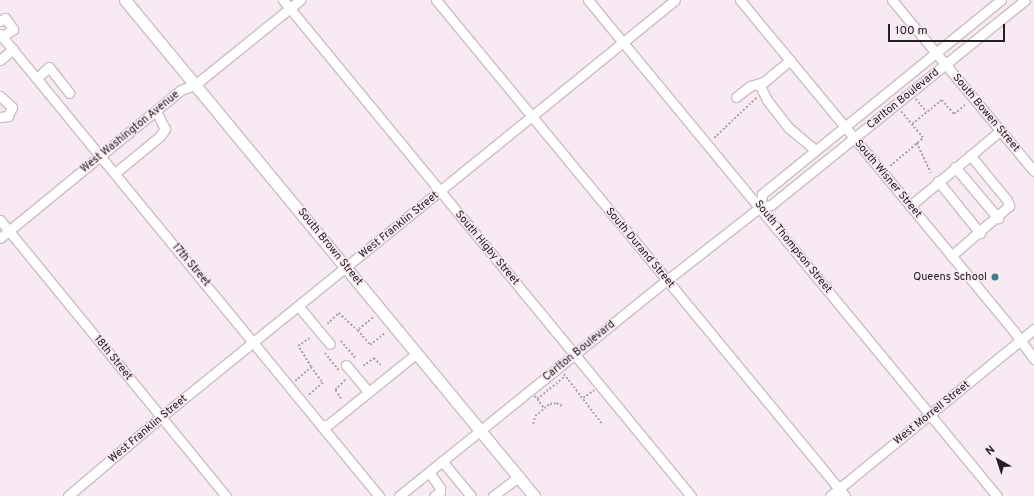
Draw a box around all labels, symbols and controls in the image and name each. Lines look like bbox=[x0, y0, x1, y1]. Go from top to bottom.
scale bar bbox=[890, 16, 1007, 42]
text: 100 m bbox=[895, 23, 928, 39]
street label: Carlton Boulevard bbox=[864, 66, 942, 132]
street label: South Bowen Street bbox=[950, 71, 1022, 155]
street label: West Washington Avenue bbox=[78, 88, 182, 176]
street label: South Wisner Street bbox=[851, 137, 925, 221]
street label: West Franklin Street bbox=[356, 189, 442, 261]
street label: South Thompson Street bbox=[751, 198, 835, 296]
street label: South Durand Street bbox=[603, 205, 677, 291]
street label: South Brown Street bbox=[295, 206, 365, 288]
street label: South Higby Street bbox=[452, 208, 522, 288]
street label: 17th Street bbox=[169, 241, 213, 289]
place label: Queens School bbox=[913, 270, 987, 284]
marker: Queens School bbox=[990, 272, 1000, 282]
street label: Carlton Boulevard bbox=[540, 318, 618, 384]
street label: 18th Street bbox=[91, 333, 135, 383]
street label: West Morrell Street bbox=[891, 378, 973, 448]
street label: West Franklin Street bbox=[106, 392, 190, 466]
north arrow bbox=[978, 440, 1018, 480]
text: N bbox=[983, 443, 998, 459]

